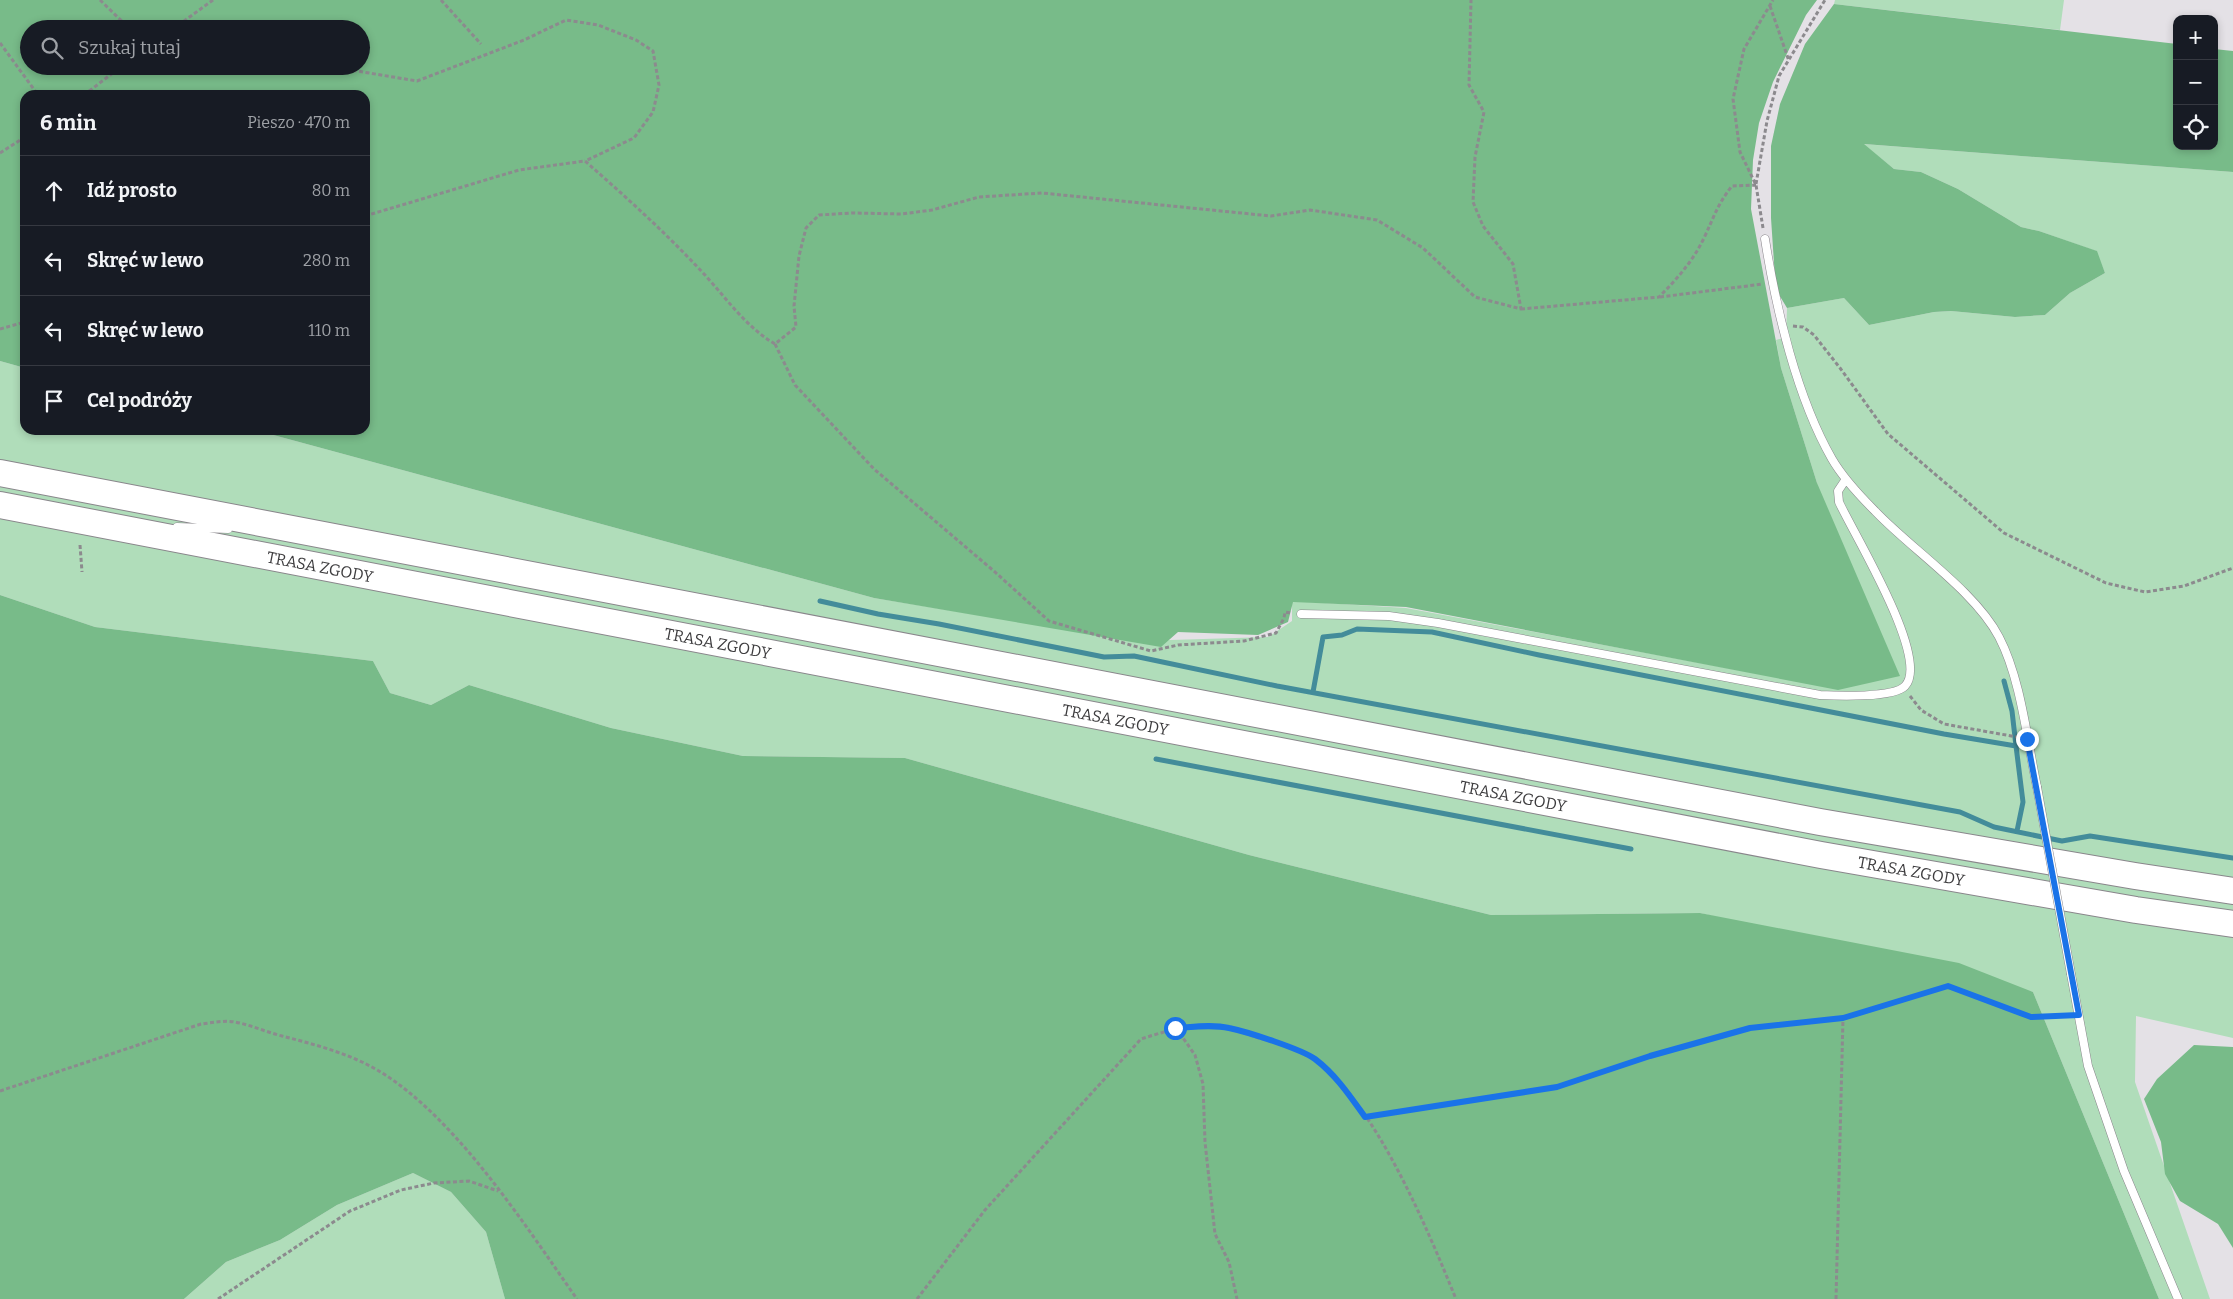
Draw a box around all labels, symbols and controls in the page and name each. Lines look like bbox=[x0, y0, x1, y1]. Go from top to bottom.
map controls bbox=[2173, 15, 2218, 150]
button: + bbox=[2173, 15, 2218, 60]
search box bbox=[20, 20, 370, 75]
icon: search bbox=[38, 34, 66, 62]
text: Szukaj tutaj bbox=[78, 36, 181, 59]
button: − bbox=[2173, 60, 2218, 105]
button: locate bbox=[2173, 105, 2218, 150]
text: 6 min bbox=[40, 110, 96, 136]
text: Pieszo · 470 m bbox=[247, 113, 350, 132]
icon: ahead bbox=[40, 177, 68, 205]
text: Idź prosto bbox=[87, 179, 177, 202]
text: 80 m bbox=[312, 181, 350, 200]
icon: left bbox=[40, 247, 68, 275]
text: Skręć w lewo bbox=[87, 249, 204, 272]
text: 280 m bbox=[303, 251, 350, 270]
icon: left bbox=[40, 317, 68, 345]
text: Skręć w lewo bbox=[87, 319, 204, 342]
text: 110 m bbox=[308, 321, 350, 340]
icon: arrive bbox=[40, 387, 68, 415]
text: Cel podróży bbox=[87, 389, 192, 412]
street label: TRASA ZGODY bbox=[265, 547, 376, 586]
street label: TRASA ZGODY bbox=[663, 623, 773, 663]
street label: TRASA ZGODY bbox=[1061, 700, 1171, 739]
route end bbox=[2016, 728, 2039, 751]
street label: TRASA ZGODY bbox=[1458, 776, 1569, 816]
street label: TRASA ZGODY bbox=[1856, 852, 1967, 890]
route start bbox=[1164, 1017, 1187, 1040]

